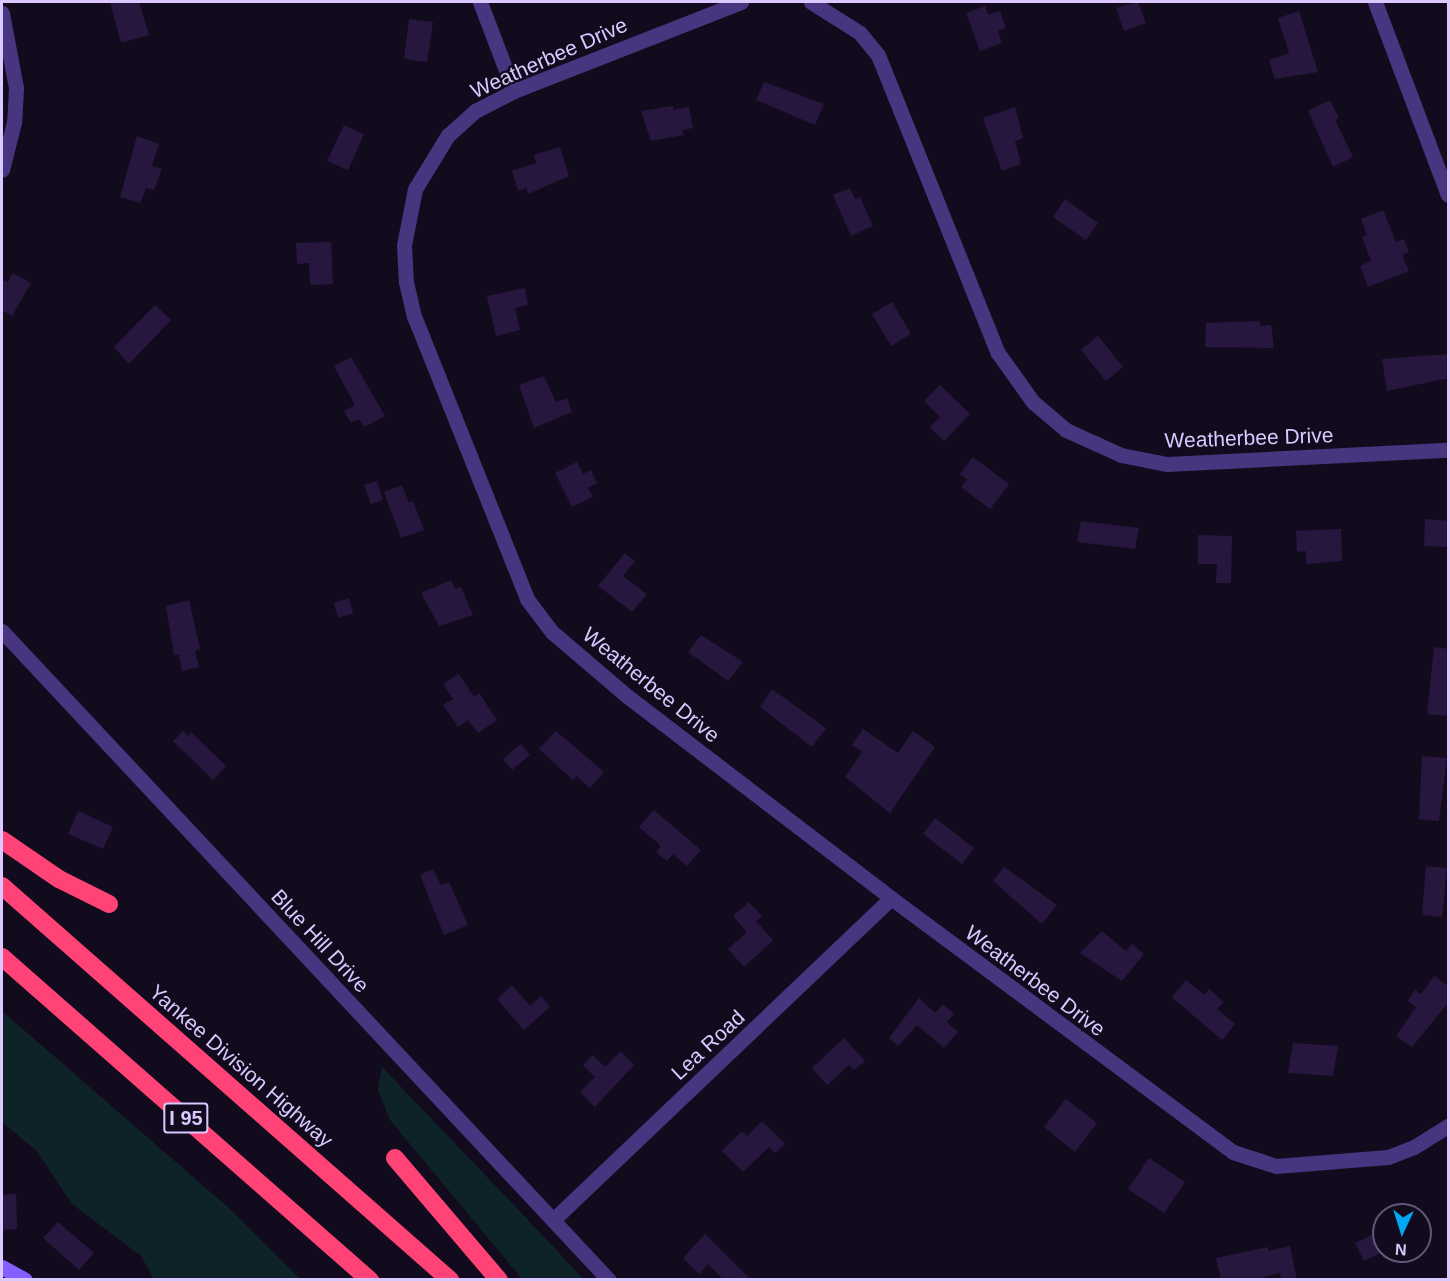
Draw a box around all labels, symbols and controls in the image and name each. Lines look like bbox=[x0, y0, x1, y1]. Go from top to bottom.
street label: Weatherbee Drive bbox=[467, 12, 631, 104]
street label: Weatherbee Drive bbox=[1164, 422, 1334, 454]
street label: Weatherbee Drive bbox=[577, 622, 725, 748]
street label: Blue Hill Drive bbox=[266, 884, 374, 998]
street label: Weatherbee Drive bbox=[960, 920, 1110, 1042]
street label: Yankee Division Highway bbox=[144, 979, 338, 1153]
street label: Lea Road bbox=[666, 1005, 750, 1085]
road number: I 95 bbox=[162, 1101, 210, 1135]
north arrow bbox=[1372, 1203, 1432, 1263]
text: N bbox=[1394, 1241, 1407, 1258]

